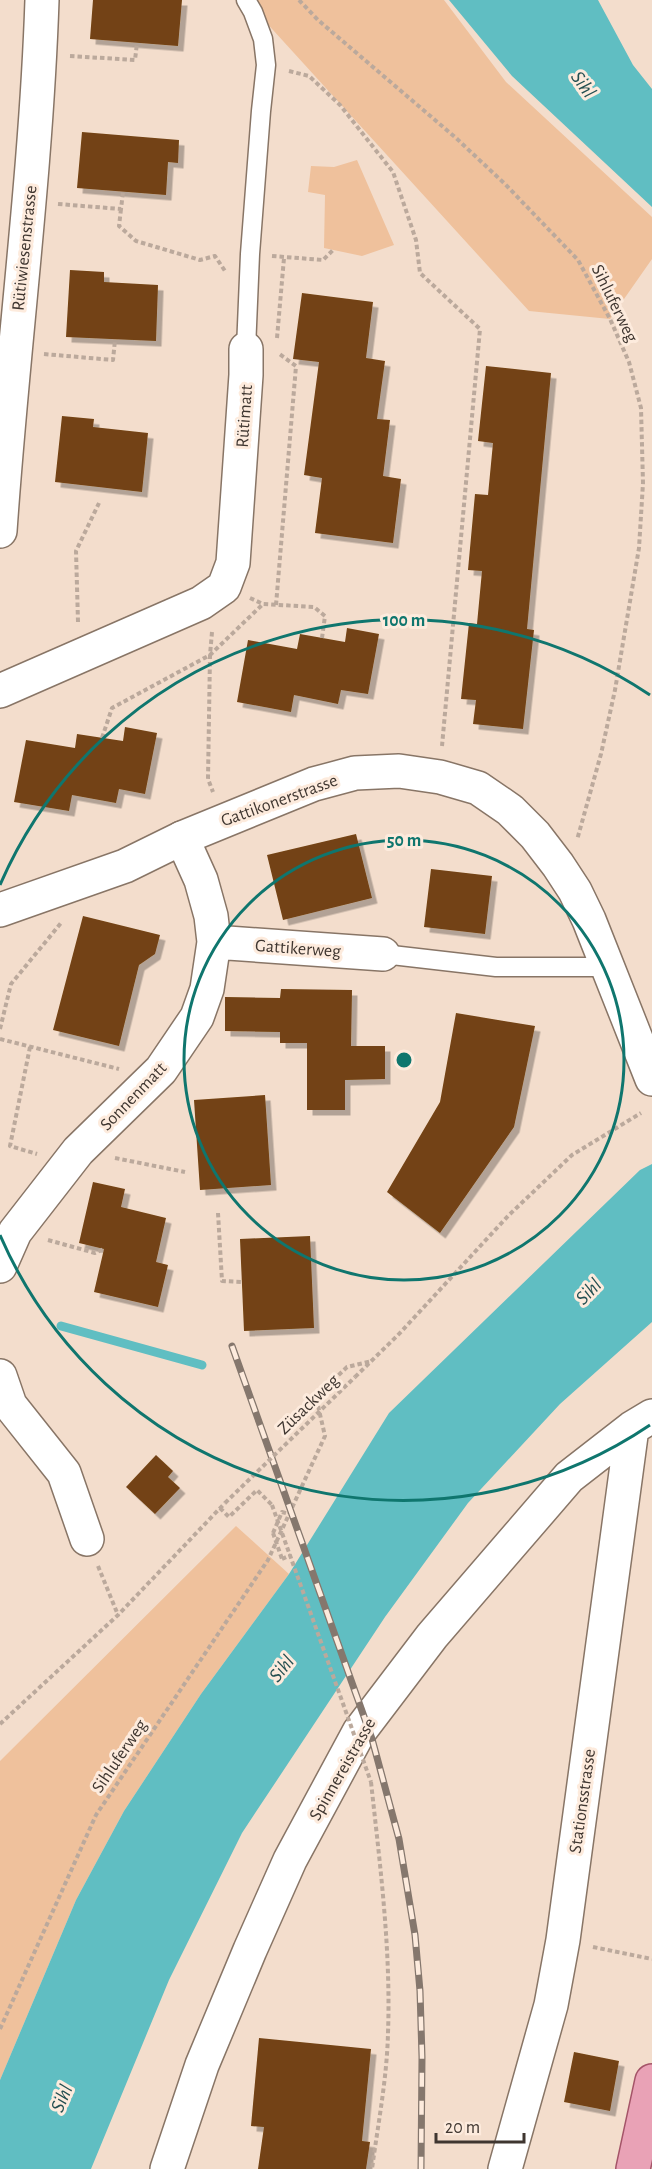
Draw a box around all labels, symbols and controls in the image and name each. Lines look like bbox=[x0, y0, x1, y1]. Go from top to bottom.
water label: Sihl bbox=[567, 67, 599, 102]
street label: Rütiwiesenstrasse bbox=[9, 185, 41, 312]
street label: Sihluferweg bbox=[588, 262, 641, 345]
street label: Rütimatt bbox=[234, 384, 256, 448]
text: 100 m bbox=[383, 612, 425, 630]
street label: Gattikonerstrasse bbox=[219, 771, 340, 830]
text: 50 m bbox=[387, 832, 421, 850]
street label: Gattikerweg bbox=[255, 937, 342, 961]
centre of rings bbox=[394, 1050, 414, 1070]
street label: Sonnenmatt bbox=[97, 1059, 171, 1134]
water label: Sihl bbox=[572, 1275, 606, 1309]
street label: Züsackweg bbox=[275, 1371, 343, 1438]
water label: Sihl bbox=[265, 1652, 298, 1686]
street label: Spinnereistrasse bbox=[306, 1715, 379, 1824]
street label: Sihluferweg bbox=[89, 1717, 151, 1796]
street label: Stationsstrasse bbox=[567, 1748, 599, 1854]
water label: Sihl bbox=[47, 2082, 77, 2115]
scale bar bbox=[436, 2106, 524, 2144]
text: 20 m bbox=[445, 2119, 480, 2137]

